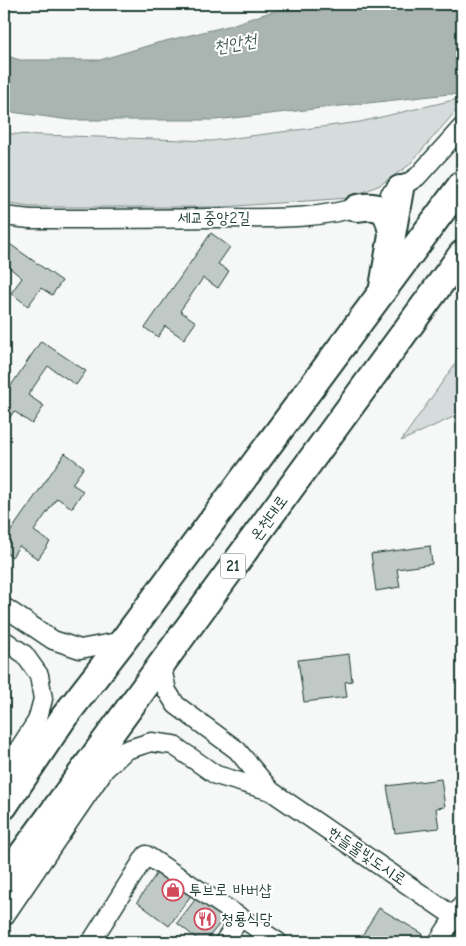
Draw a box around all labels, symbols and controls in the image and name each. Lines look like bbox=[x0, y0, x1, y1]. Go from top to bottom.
water label: 천안천 bbox=[212, 30, 260, 58]
street label: 세교중앙2길 bbox=[178, 209, 250, 227]
street label: 온천대로 bbox=[247, 492, 291, 544]
road number: 21 bbox=[220, 554, 246, 578]
street label: 한들물빛도시로 bbox=[325, 823, 409, 889]
shop icon: 투브로 바버샵 bbox=[161, 878, 185, 902]
place label: 투브로 바버샵 bbox=[189, 881, 272, 899]
restaurant icon: 청룡식당 bbox=[193, 907, 217, 931]
place label: 청룡식당 bbox=[221, 910, 273, 928]

